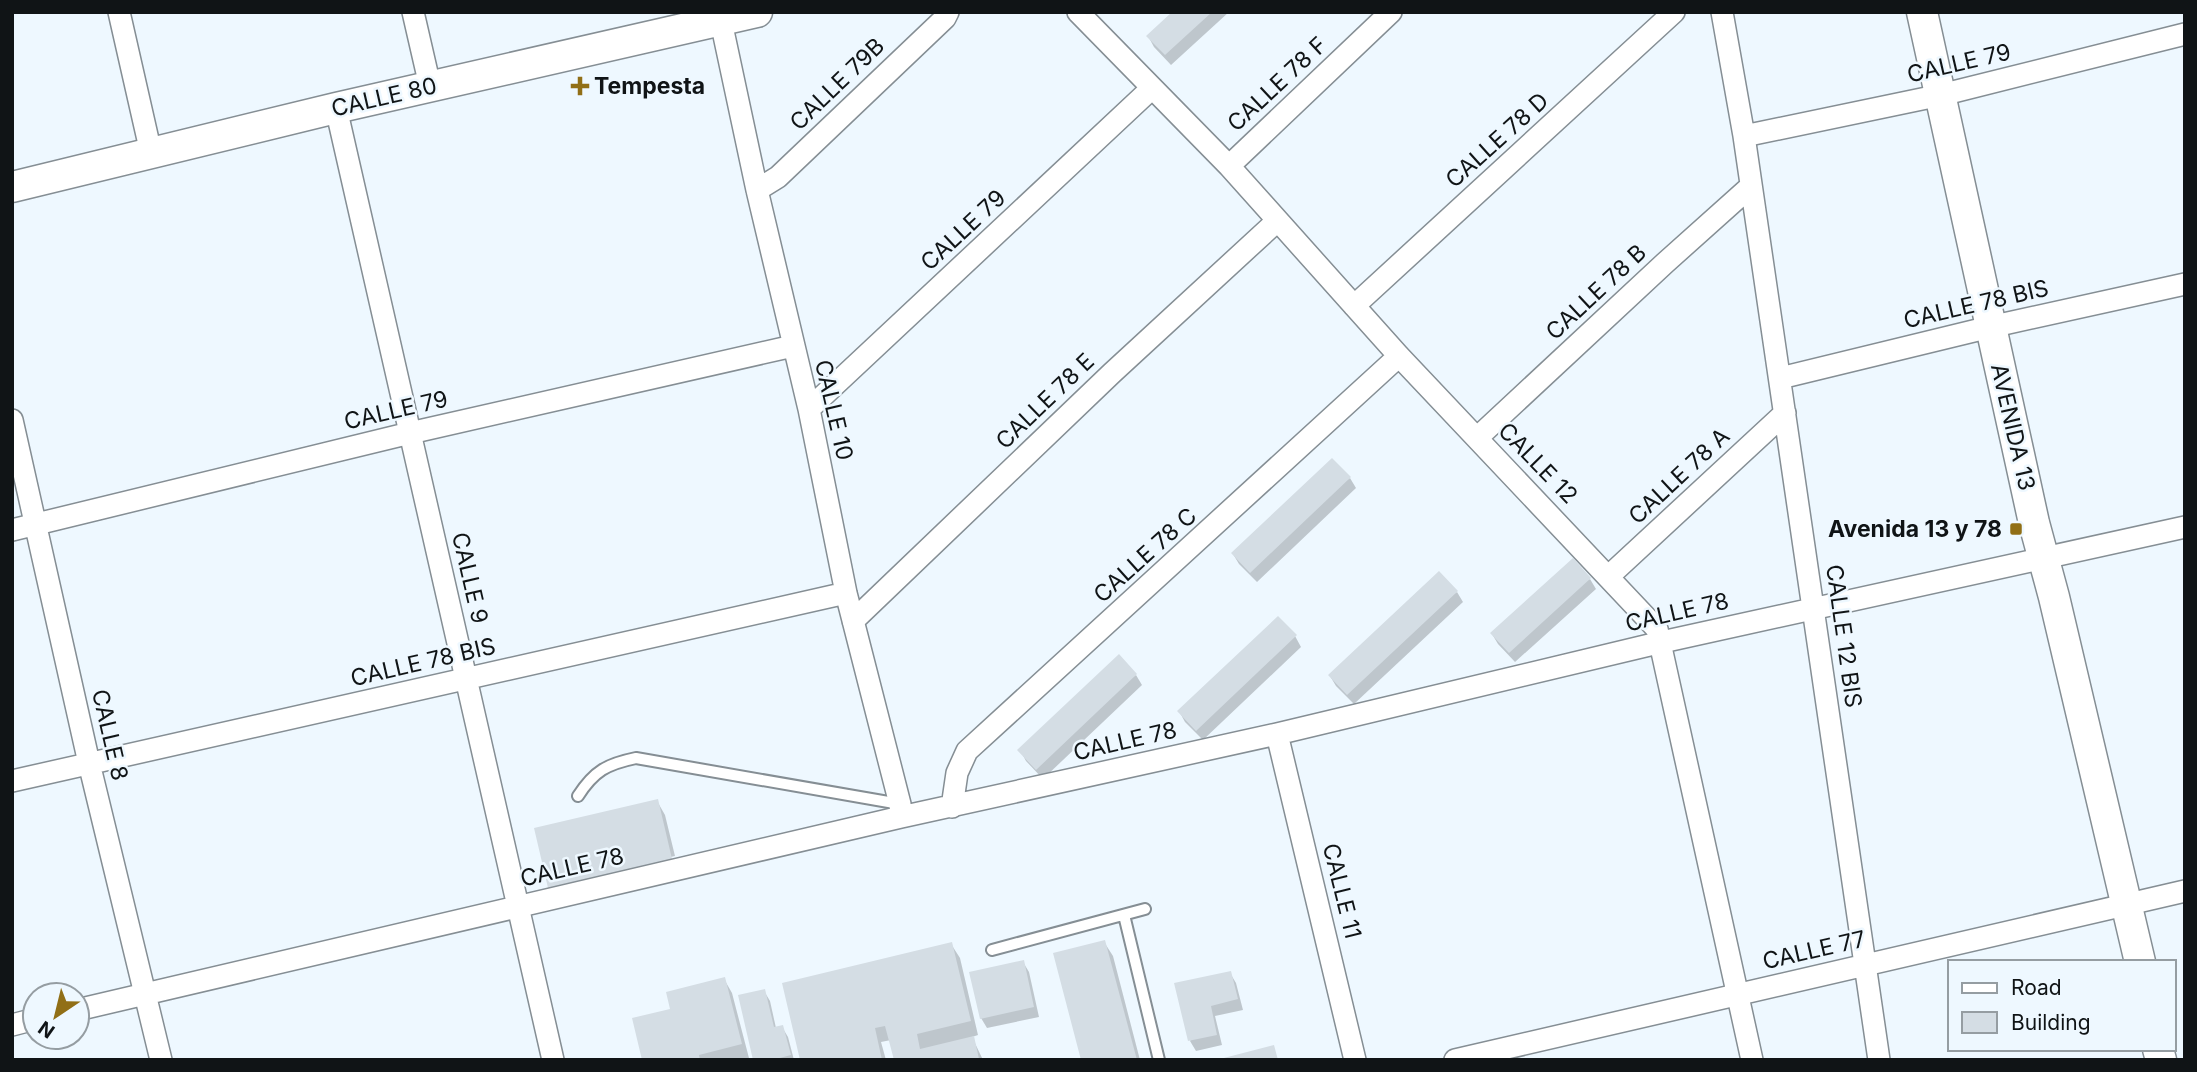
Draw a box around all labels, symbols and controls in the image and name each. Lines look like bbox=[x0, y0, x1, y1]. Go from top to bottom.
street label: CALLE 78 F bbox=[1222, 31, 1332, 137]
street label: CALLE 79B bbox=[784, 32, 890, 136]
street label: CALLE 79 bbox=[1904, 37, 2014, 89]
street label: CALLE 80 bbox=[329, 71, 439, 123]
place label: Tempesta bbox=[594, 72, 705, 100]
marker: Tempesta bbox=[572, 78, 588, 94]
street label: CALLE 78 D bbox=[1440, 87, 1554, 193]
street label: CALLE 79 bbox=[915, 184, 1011, 276]
street label: CALLE 78 B bbox=[1540, 238, 1652, 346]
street label: CALLE 78 BIS bbox=[1901, 274, 2051, 334]
street label: CALLE 78 E bbox=[990, 347, 1100, 455]
street label: CALLE 10 bbox=[809, 357, 859, 463]
street label: AVENIDA 13 bbox=[1985, 361, 2041, 493]
street label: CALLE 79 bbox=[341, 384, 451, 436]
street label: CALLE 12 bbox=[1493, 417, 1583, 509]
street label: CALLE 78 A bbox=[1623, 422, 1735, 530]
street label: CALLE 78 C bbox=[1088, 502, 1202, 608]
place label: Avenida 13 y 78 bbox=[1828, 515, 2002, 543]
marker: Avenida 13 y 78 bbox=[2008, 521, 2024, 537]
street label: CALLE 9 bbox=[446, 530, 494, 626]
street label: CALLE 12 BIS bbox=[1820, 563, 1868, 709]
street label: CALLE 78 bbox=[1622, 586, 1732, 638]
street label: CALLE 78 BIS bbox=[348, 632, 498, 692]
street label: CALLE 8 bbox=[86, 687, 134, 783]
street label: CALLE 78 bbox=[1070, 715, 1180, 767]
street label: CALLE 11 bbox=[1317, 840, 1367, 942]
street label: CALLE 78 bbox=[517, 841, 627, 893]
street label: CALLE 77 bbox=[1760, 925, 1868, 975]
legend bbox=[1948, 960, 2176, 1051]
text: Road bbox=[2011, 975, 2062, 1000]
north arrow bbox=[21, 981, 91, 1051]
text: Building bbox=[2011, 1010, 2091, 1035]
text: N bbox=[34, 1016, 59, 1043]

